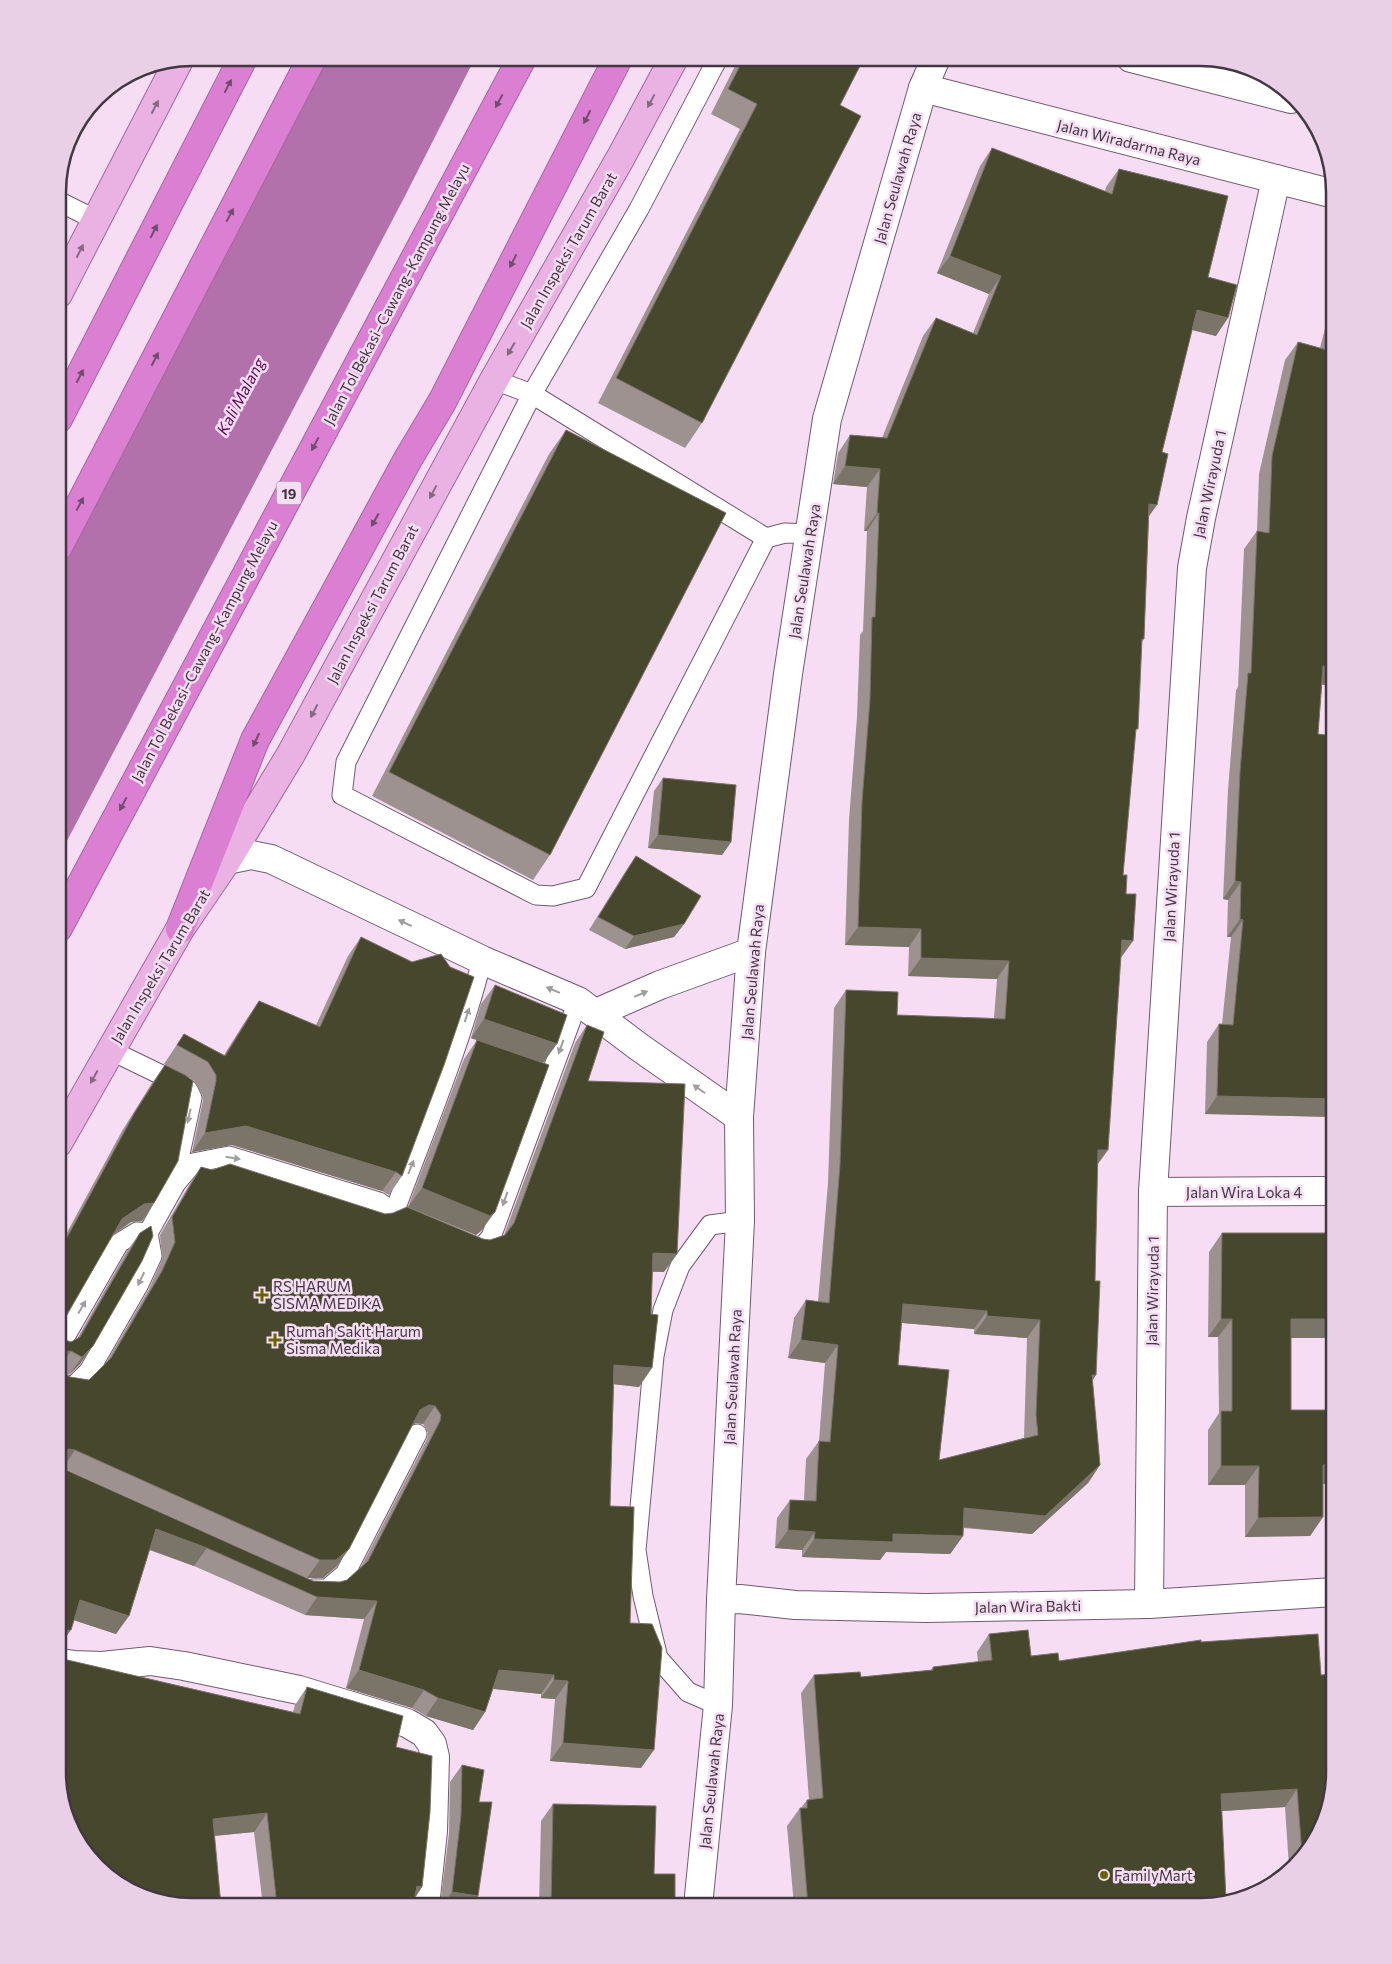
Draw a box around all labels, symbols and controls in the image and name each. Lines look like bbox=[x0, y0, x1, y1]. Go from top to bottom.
one-way arrow bbox=[224, 79, 232, 94]
one-way arrow bbox=[647, 93, 655, 108]
one-way arrow bbox=[495, 94, 504, 107]
one-way arrow bbox=[151, 99, 159, 114]
one-way arrow bbox=[583, 109, 591, 124]
street label: Jalan Seulawah Raya bbox=[870, 110, 924, 246]
street label: Jalan Wiradarma Raya bbox=[1055, 115, 1203, 169]
street label: Jalan Tol Bekasi–Cawang–Kampung Melayu bbox=[319, 160, 473, 428]
street label: Jalan Inspeksi Tarum Barat bbox=[516, 169, 620, 331]
one-way arrow bbox=[226, 208, 234, 222]
one-way arrow bbox=[150, 224, 158, 238]
one-way arrow bbox=[76, 244, 84, 258]
one-way arrow bbox=[509, 254, 518, 269]
one-way arrow bbox=[507, 342, 516, 356]
one-way arrow bbox=[151, 352, 159, 367]
water label: Kali Malang bbox=[212, 353, 269, 438]
one-way arrow bbox=[76, 369, 84, 383]
street label: Jalan Wirayuda 1 bbox=[1189, 428, 1229, 540]
one-way arrow bbox=[311, 437, 319, 452]
road number: 19 bbox=[276, 482, 302, 504]
one-way arrow bbox=[429, 484, 437, 499]
one-way arrow bbox=[76, 496, 84, 511]
street label: Jalan Seulawah Raya bbox=[784, 502, 824, 640]
one-way arrow bbox=[371, 513, 379, 528]
street label: Jalan Tol Bekasi–Cawang–Kampung Melayu bbox=[127, 517, 281, 785]
street label: Jalan Inspeksi Tarum Barat bbox=[322, 522, 422, 686]
one-way arrow bbox=[310, 704, 318, 719]
one-way arrow bbox=[251, 733, 259, 747]
one-way arrow bbox=[119, 796, 127, 811]
street label: Jalan Wirayuda 1 bbox=[1159, 832, 1183, 942]
street label: Jalan Inspeksi Tarum Barat bbox=[107, 885, 213, 1047]
street label: Jalan Seulawah Raya bbox=[737, 903, 767, 1041]
one-way arrow bbox=[398, 919, 412, 927]
one-way arrow bbox=[546, 986, 560, 994]
one-way arrow bbox=[634, 989, 648, 997]
one-way arrow bbox=[464, 1007, 472, 1022]
one-way arrow bbox=[557, 1039, 564, 1054]
one-way arrow bbox=[90, 1070, 99, 1084]
one-way arrow bbox=[693, 1084, 706, 1094]
one-way arrow bbox=[185, 1108, 193, 1123]
one-way arrow bbox=[225, 1155, 241, 1163]
one-way arrow bbox=[407, 1159, 415, 1174]
street label: Jalan Wira Loka 4 bbox=[1186, 1183, 1302, 1201]
one-way arrow bbox=[501, 1192, 509, 1207]
street label: Jalan Wirayuda 1 bbox=[1142, 1236, 1162, 1346]
one-way arrow bbox=[137, 1272, 145, 1286]
place label: RS HARUM SISMA MEDIKA bbox=[273, 1277, 381, 1312]
marker: RS HARUM SISMA MEDIKA bbox=[255, 1288, 269, 1302]
one-way arrow bbox=[78, 1300, 87, 1314]
street label: Jalan Seulawah Raya bbox=[719, 1309, 745, 1445]
place label: Rumah Sakit Harum Sisma Medika bbox=[286, 1322, 421, 1357]
marker: Rumah Sakit Harum Sisma Medika bbox=[268, 1333, 282, 1347]
street label: Jalan Wira Bakti bbox=[974, 1596, 1082, 1616]
street label: Jalan Seulawah Raya bbox=[695, 1712, 727, 1850]
place label: FamilyMart bbox=[1114, 1866, 1193, 1884]
marker: FamilyMart bbox=[1098, 1869, 1110, 1881]

